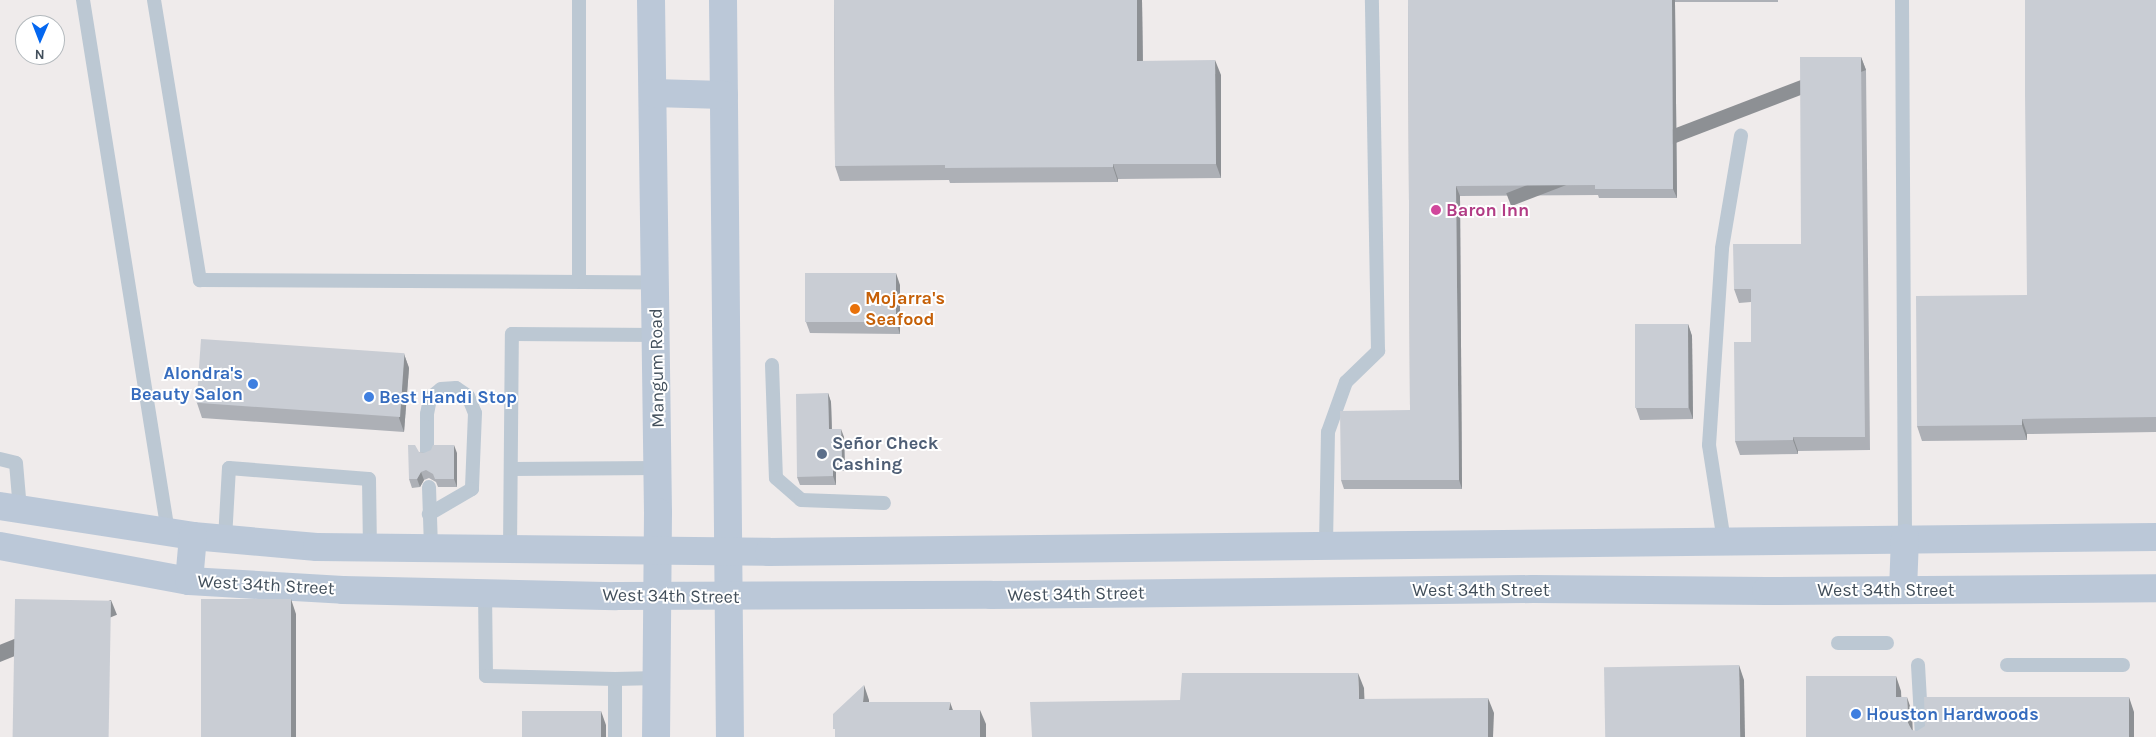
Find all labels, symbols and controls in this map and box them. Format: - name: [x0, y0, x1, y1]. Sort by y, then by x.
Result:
- north arrow: [15, 15, 65, 65]
- text: N: [35, 46, 45, 63]
- place label: Baron Inn: [1446, 199, 1529, 221]
- marker: Baron Inn: [1430, 204, 1442, 216]
- place label: Mojarra's Seafood: [865, 288, 945, 330]
- marker: Mojarra's Seafood: [849, 303, 861, 315]
- street label: Mangum Road: [645, 308, 669, 428]
- place label: Alondra's Beauty Salon: [130, 363, 243, 406]
- marker: Alondra's Beauty Salon: [247, 378, 259, 390]
- place label: Best Handi Stop: [379, 386, 517, 408]
- marker: Best Handi Stop: [363, 391, 375, 403]
- place label: Señor Check Cashing: [832, 433, 938, 476]
- marker: Señor Check Cashing: [816, 448, 828, 460]
- street label: West 34th Street: [197, 571, 335, 599]
- street label: West 34th Street: [1412, 579, 1550, 601]
- street label: West 34th Street: [1817, 579, 1955, 601]
- street label: West 34th Street: [1007, 582, 1145, 606]
- street label: West 34th Street: [602, 584, 740, 608]
- place label: Houston Hardwoods: [1866, 703, 2039, 725]
- marker: Houston Hardwoods: [1850, 708, 1862, 720]

